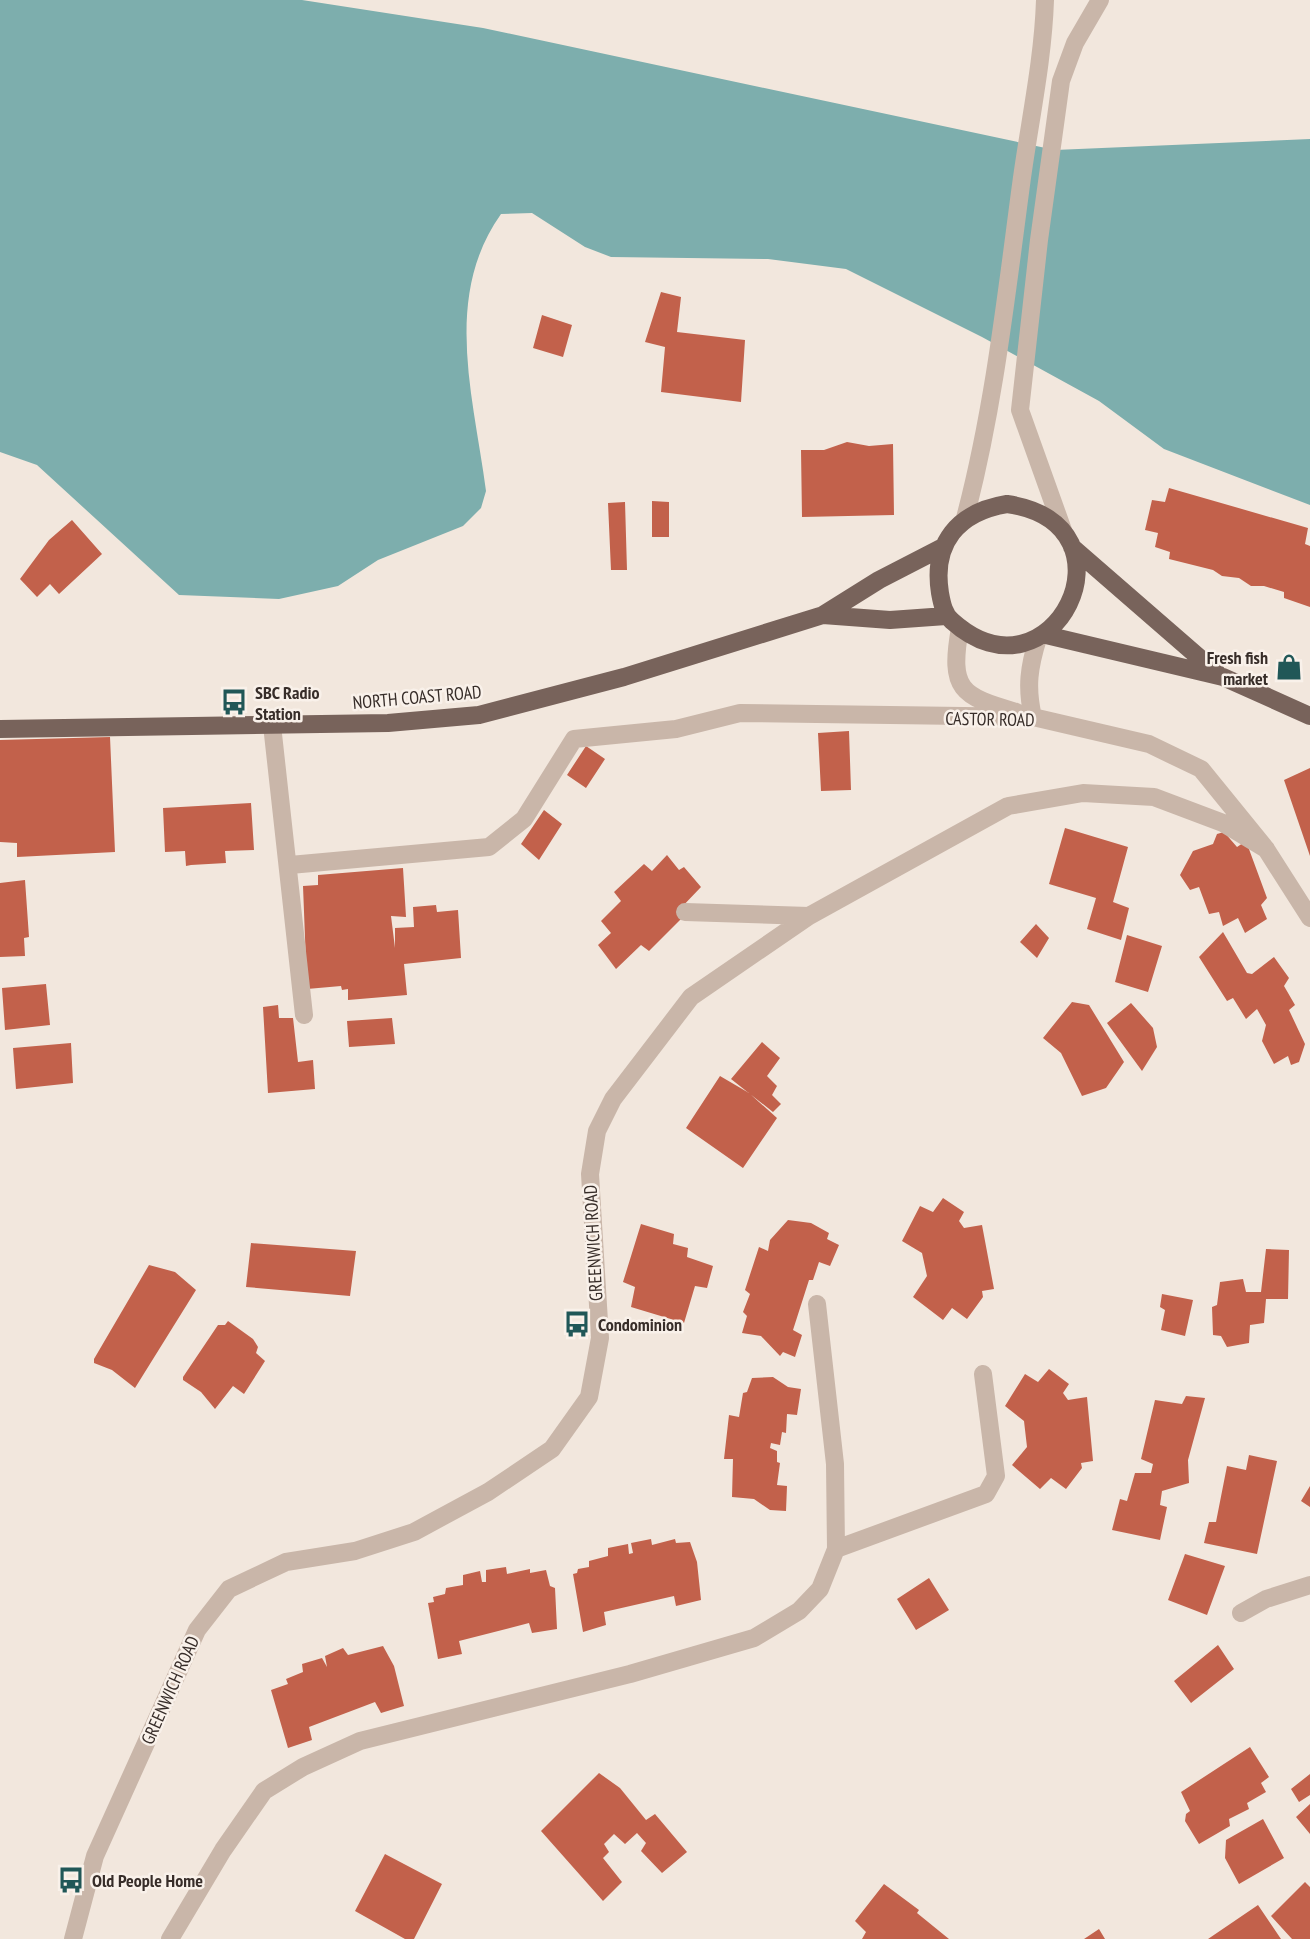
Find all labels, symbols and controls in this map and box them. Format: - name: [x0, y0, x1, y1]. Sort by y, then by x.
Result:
- place label: Fresh fish market: [1207, 646, 1269, 690]
- shop icon: Fresh fish market: [1274, 652, 1304, 682]
- street label: NORTH COAST ROAD: [352, 680, 482, 714]
- place label: SBC Radio Station: [255, 681, 320, 725]
- bus stop icon: SBC Radio Station: [219, 687, 249, 717]
- street label: CASTOR ROAD: [945, 707, 1035, 731]
- street label: GREENWICH ROAD: [578, 1184, 608, 1302]
- bus stop icon: Condominion: [562, 1309, 592, 1339]
- place label: Condominion: [598, 1313, 682, 1336]
- street label: GREENWICH ROAD: [136, 1632, 204, 1748]
- bus stop icon: Old People Home: [56, 1865, 86, 1895]
- place label: Old People Home: [92, 1869, 203, 1892]

